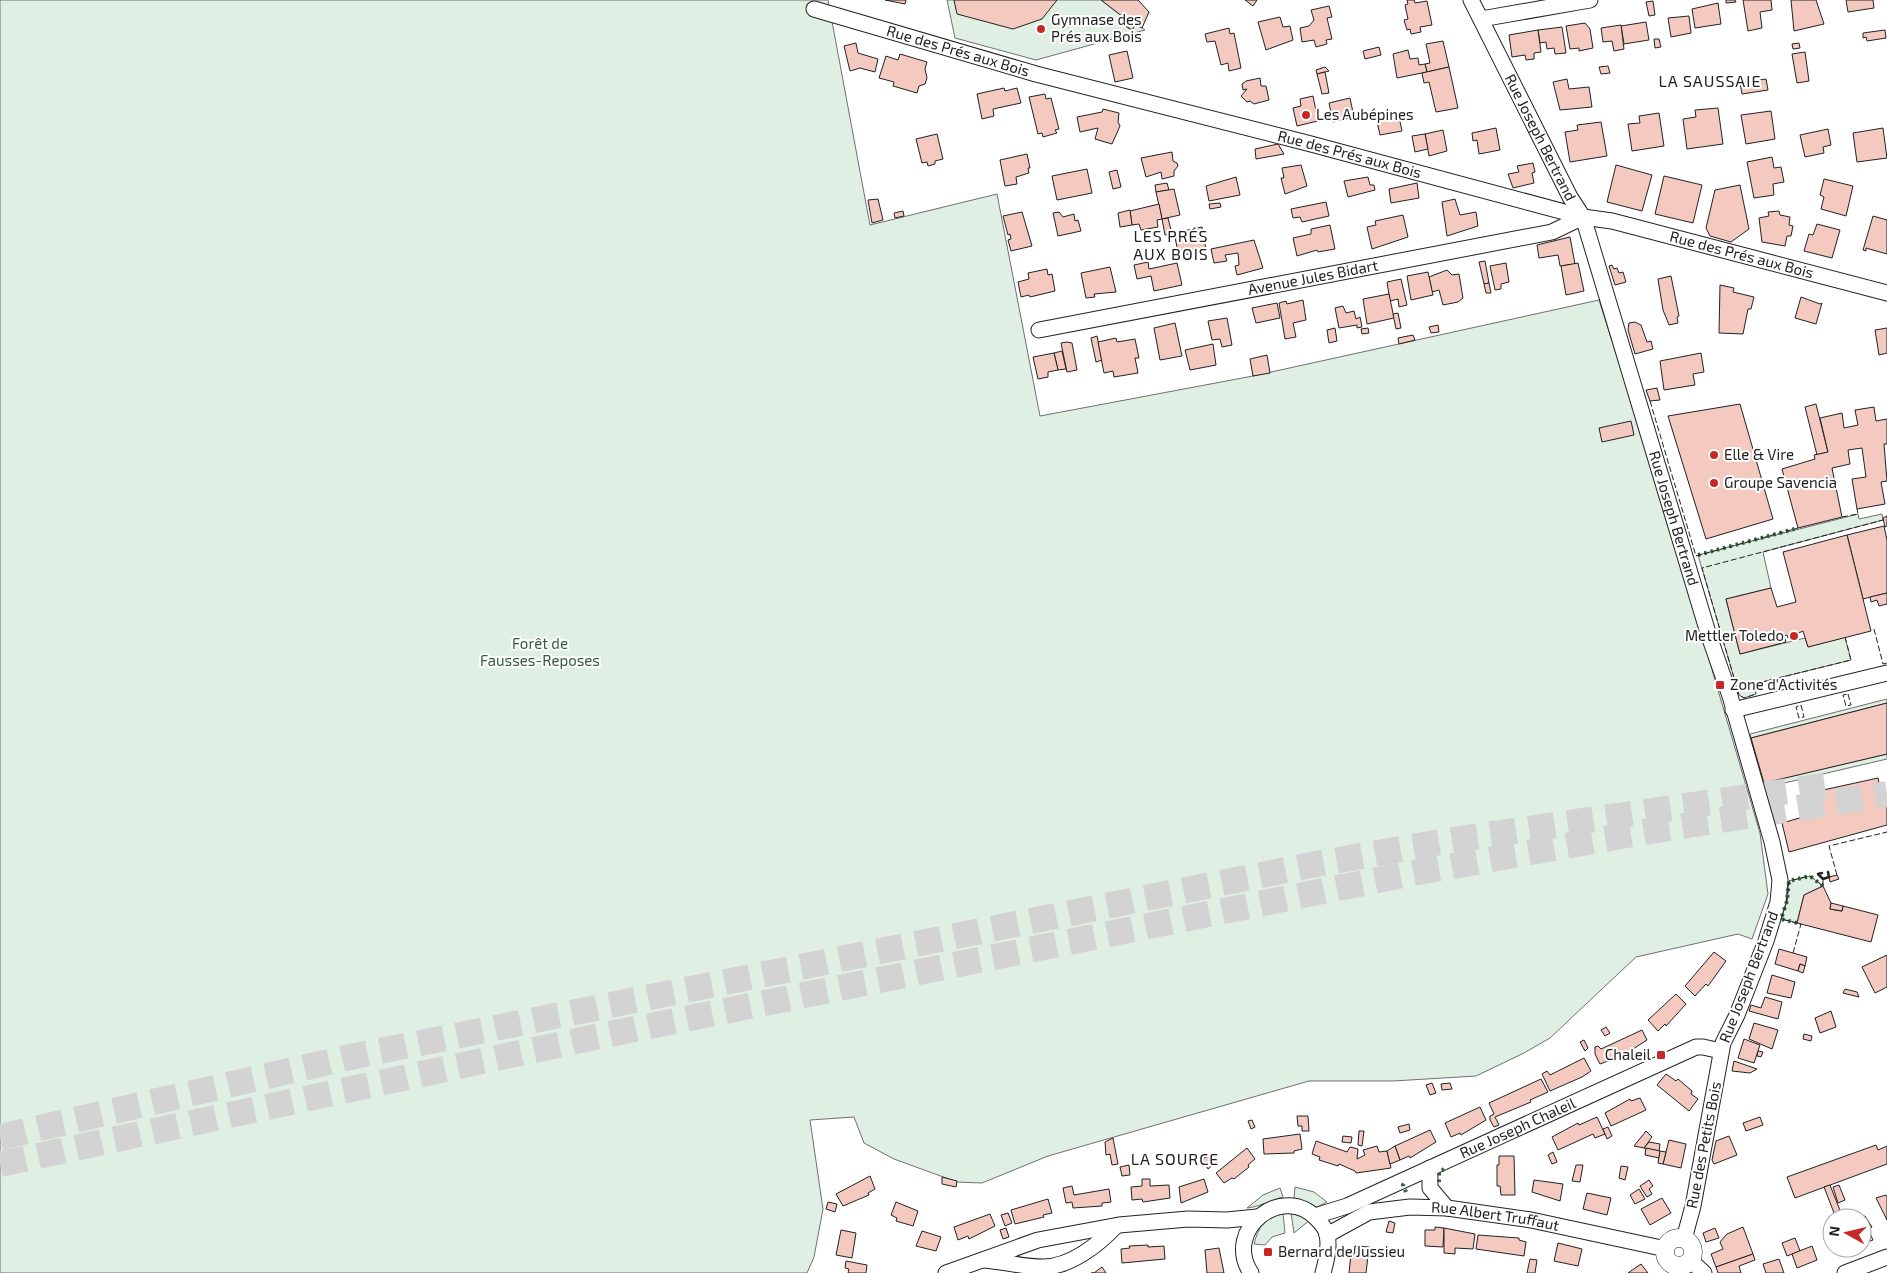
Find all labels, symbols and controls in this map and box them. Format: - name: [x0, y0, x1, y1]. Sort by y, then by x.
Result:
- place label: Gymnase des Prés aux Bois: [1051, 10, 1142, 45]
- street label: Rue des Prés aux Bois: [885, 21, 1032, 80]
- marker: Gymnase des Prés aux Bois: [1035, 23, 1047, 35]
- street label: Rue Joseph Bertrand: [1502, 71, 1580, 204]
- district label: LA SAUSSAIE: [1659, 71, 1761, 90]
- place label: Les Aubépines: [1316, 105, 1414, 123]
- marker: Les Aubépines: [1300, 109, 1312, 121]
- street label: Rue des Prés aux Bois: [1276, 126, 1424, 181]
- district label: LES PRÉS AUX BOIS: [1133, 226, 1209, 263]
- street label: Rue des Prés aux Bois: [1668, 227, 1816, 281]
- street label: Avenue Jules Bidart: [1246, 255, 1380, 298]
- place label: Elle & Vire: [1724, 445, 1794, 463]
- street label: Rue Joseph Bertrand: [1646, 449, 1703, 588]
- marker: Elle & Vire: [1708, 449, 1720, 461]
- place label: Groupe Savencia: [1724, 473, 1837, 491]
- marker: Groupe Savencia: [1708, 477, 1720, 489]
- place label: Mettler Toledo: [1685, 626, 1784, 644]
- marker: Mettler Toledo: [1788, 630, 1800, 642]
- park label: Forêt de Fausses-Reposes: [480, 634, 600, 669]
- place label: Zone d'Activités: [1730, 675, 1837, 693]
- marker: Zone d'Activités: [1714, 679, 1726, 691]
- street label: Rue Joseph Bertrand: [1715, 908, 1781, 1045]
- place label: Chaleil: [1605, 1045, 1652, 1063]
- marker: Chaleil: [1655, 1049, 1667, 1061]
- street label: Rue des Petits Bois: [1682, 1080, 1724, 1210]
- street label: Rue Joseph Chaleil: [1456, 1093, 1578, 1162]
- district label: LA SOURCE: [1131, 1149, 1219, 1168]
- street label: Rue Albert Truffaut: [1431, 1198, 1561, 1234]
- north arrow: [1822, 1208, 1872, 1258]
- text: N: [1825, 1225, 1843, 1237]
- place label: Bernard de Jussieu: [1278, 1242, 1405, 1260]
- marker: Bernard de Jussieu: [1262, 1246, 1274, 1258]

